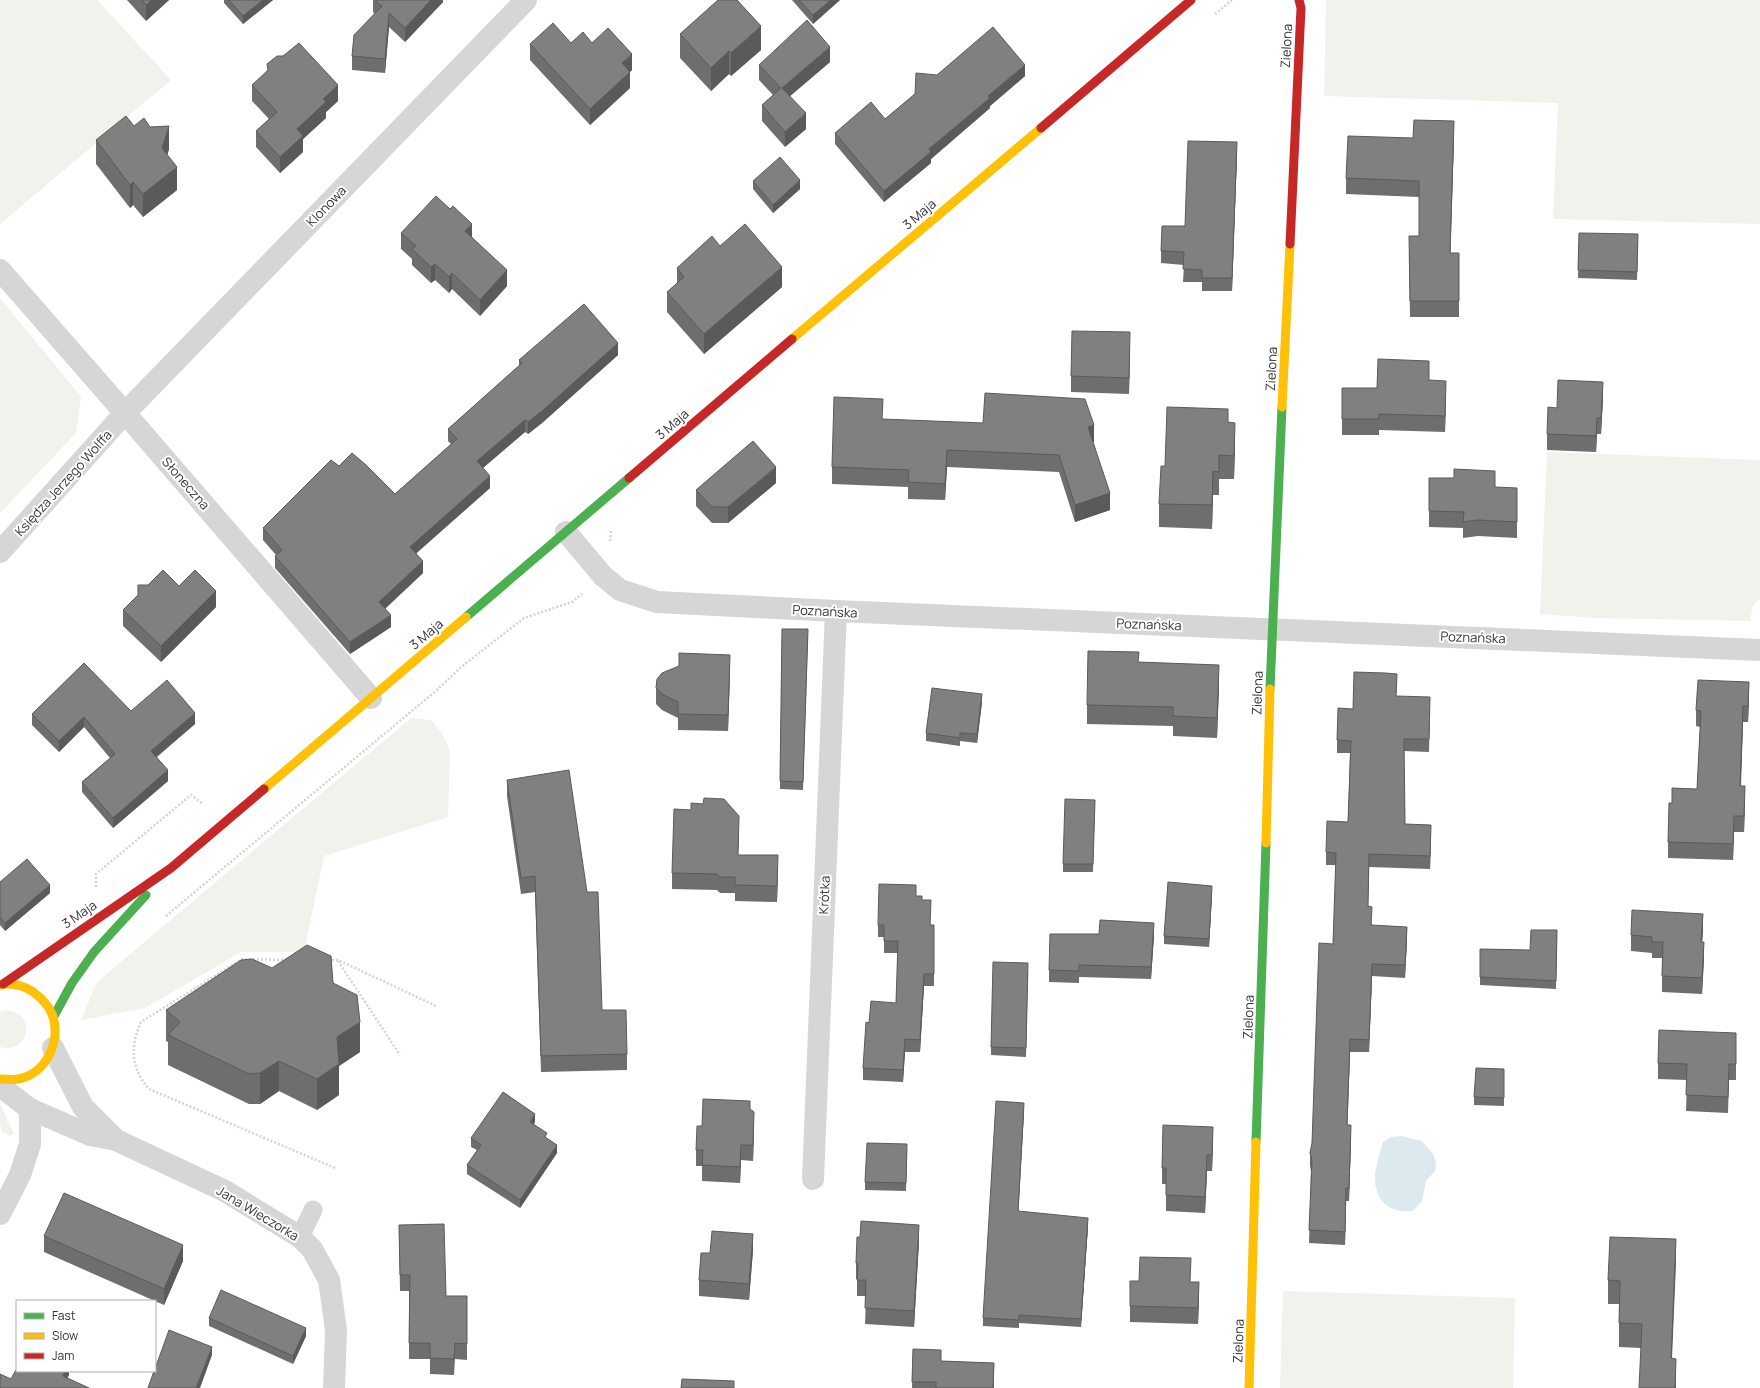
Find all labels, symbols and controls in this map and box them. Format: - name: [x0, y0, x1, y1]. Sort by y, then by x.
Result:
- street label: Zielona: [1276, 23, 1296, 69]
- street label: Klonowa: [302, 182, 350, 230]
- street label: 3 Maja: [898, 195, 940, 233]
- street label: Zielona: [1261, 346, 1281, 392]
- street label: 3 Maja: [652, 405, 692, 443]
- street label: Księdza Jerzego Wolffa: [10, 426, 116, 540]
- street label: Słoneczna: [158, 453, 214, 513]
- street label: Poznańska: [792, 600, 858, 622]
- street label: Poznańska: [1116, 614, 1182, 634]
- street label: 3 Maja: [405, 615, 447, 653]
- street label: Poznańska: [1440, 627, 1506, 647]
- street label: Zielona: [1247, 671, 1267, 715]
- street label: Krótka: [814, 875, 834, 915]
- street label: 3 Maja: [58, 896, 100, 932]
- street label: Zielona: [1238, 995, 1258, 1039]
- street label: Jana Wieczorka: [214, 1181, 302, 1245]
- legend: [16, 1300, 156, 1372]
- text: Fast: [52, 1307, 76, 1324]
- street label: Zielona: [1228, 1319, 1248, 1363]
- text: Slow: [52, 1327, 78, 1344]
- text: Jam: [52, 1347, 74, 1364]

